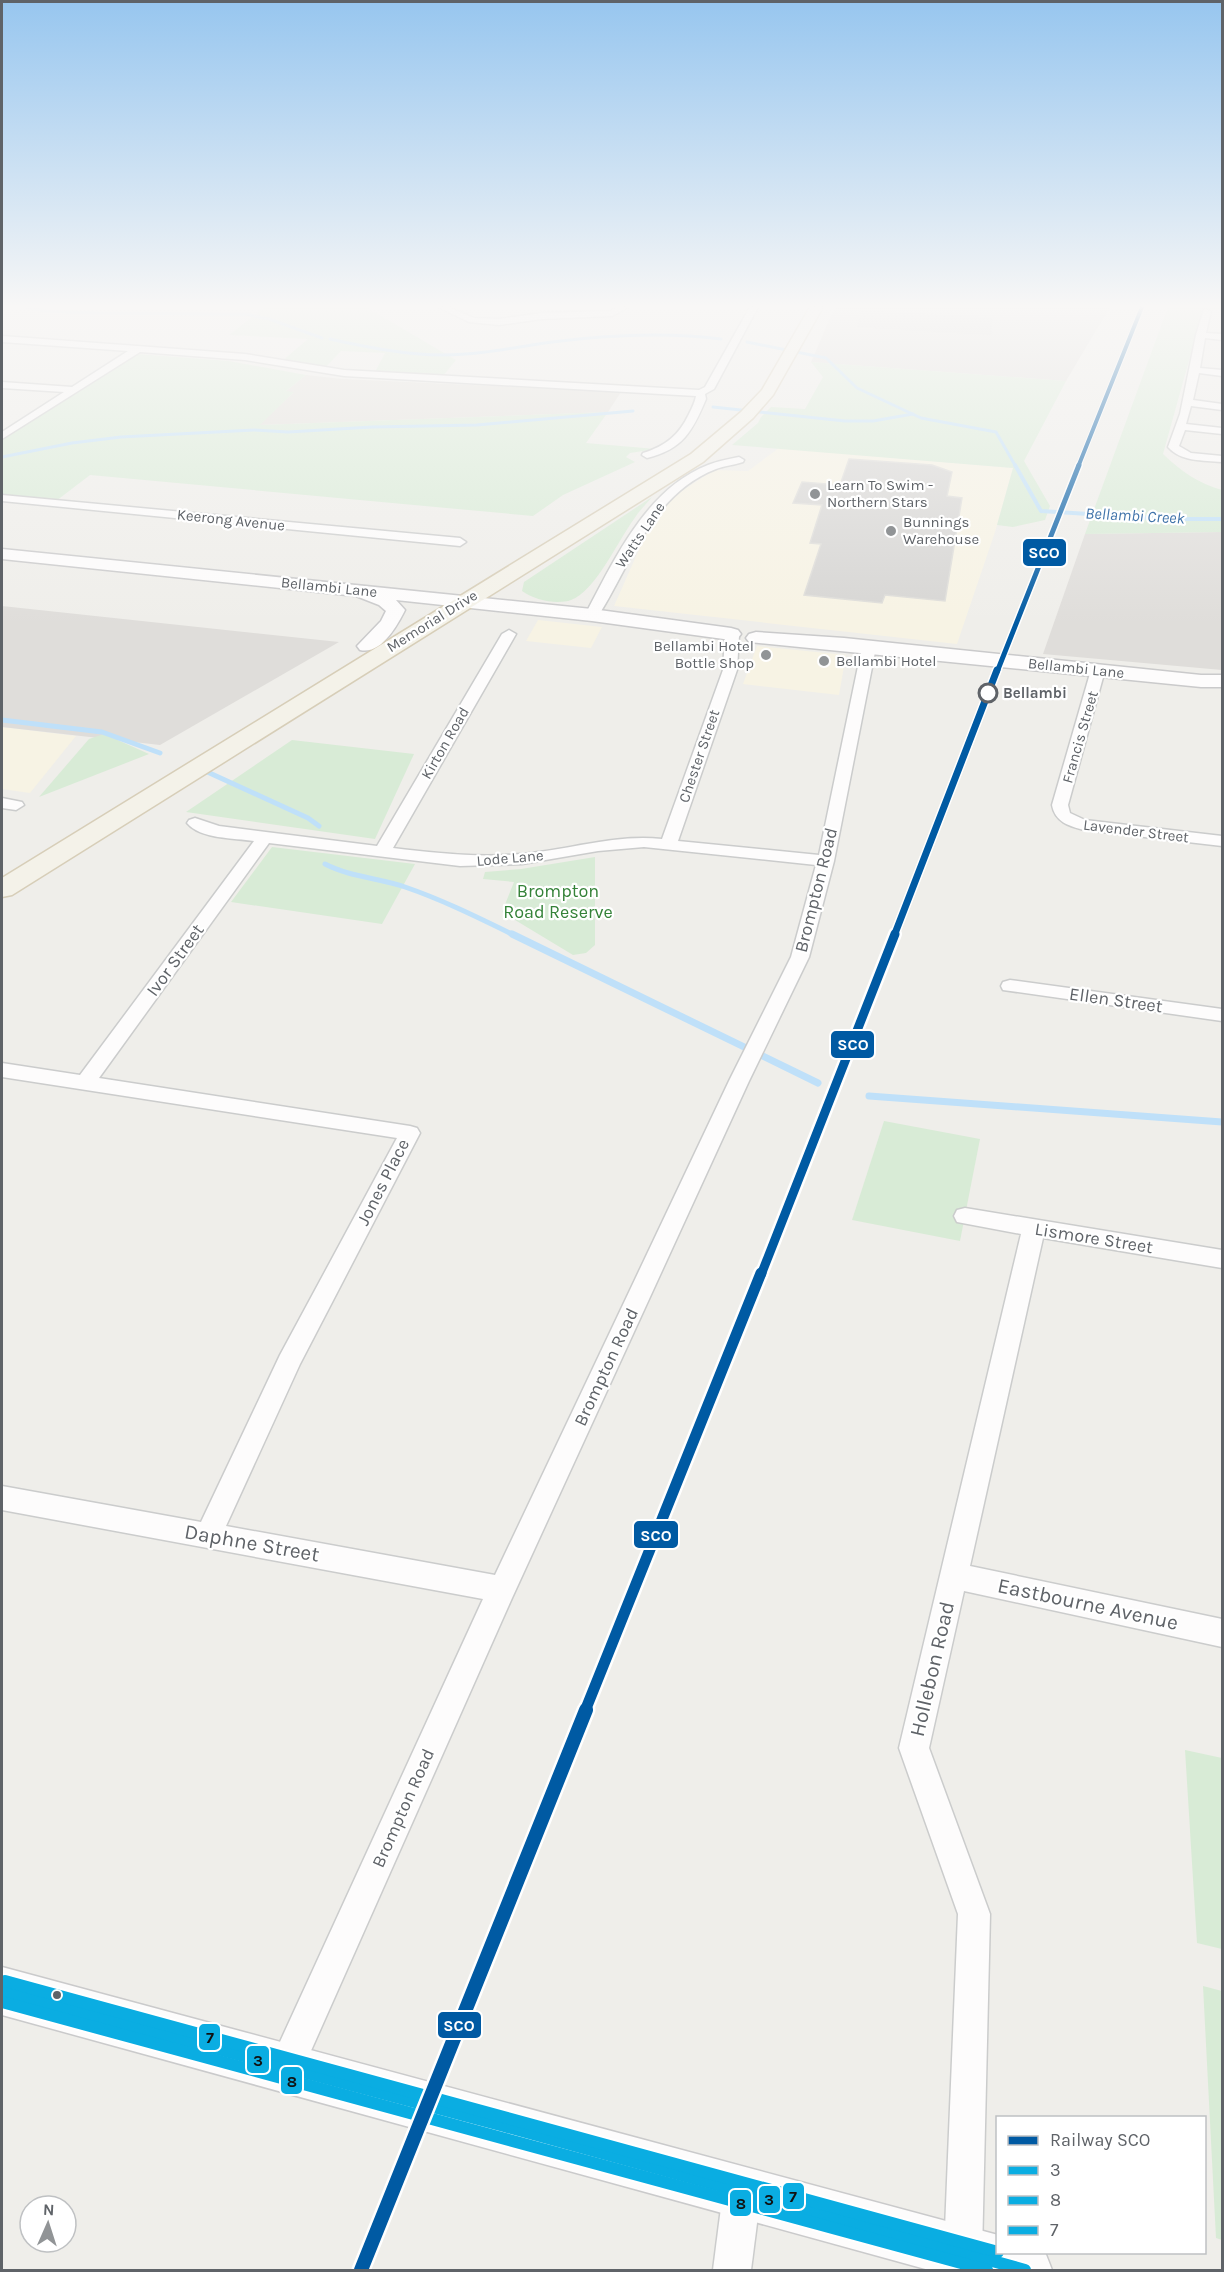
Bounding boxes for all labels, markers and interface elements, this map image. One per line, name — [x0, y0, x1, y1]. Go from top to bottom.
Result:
place label: Learn To Swim - Northern Stars — [827, 476, 933, 511]
marker: Learn To Swim - Northern Stars — [808, 487, 822, 501]
street label: Watts Lane — [611, 498, 669, 572]
water label: Bellambi Creek — [1085, 503, 1186, 528]
street label: Keerong Avenue — [176, 505, 286, 535]
place label: Bunnings Warehouse — [903, 513, 979, 548]
marker: Bunnings Warehouse — [884, 524, 898, 538]
line badge: SCO — [1022, 538, 1067, 567]
text: SCO — [1028, 543, 1060, 562]
street label: Bellambi Lane — [280, 573, 378, 601]
street label: Memorial Drive — [383, 586, 481, 656]
place label: Bellambi Hotel Bottle Shop — [654, 637, 754, 672]
marker: Bellambi Hotel Bottle Shop — [759, 648, 773, 662]
place label: Bellambi Hotel — [836, 652, 936, 670]
marker: Bellambi Hotel — [817, 654, 831, 668]
street label: Bellambi Lane — [1027, 654, 1125, 682]
marker: Bellambi — [978, 683, 998, 703]
place label: Bellambi — [1003, 684, 1067, 702]
street label: Francis Street — [1058, 688, 1102, 785]
street label: Kirton Road — [417, 704, 473, 782]
street label: Chester Street — [675, 707, 723, 805]
street label: Lavender Street — [1082, 816, 1190, 846]
street label: Brompton Road — [790, 825, 842, 955]
street label: Lode Lane — [476, 846, 544, 870]
park label: Brompton Road Reserve — [503, 880, 613, 923]
street label: Ivor Street — [141, 919, 209, 1000]
street label: Ellen Street — [1068, 983, 1164, 1017]
line badge: SCO — [830, 1030, 875, 1059]
text: SCO — [837, 1035, 869, 1054]
street label: Jones Place — [352, 1135, 414, 1229]
street label: Lismore Street — [1033, 1218, 1155, 1258]
street label: Brompton Road — [569, 1304, 643, 1430]
street label: Daphne Street — [183, 1519, 321, 1567]
line badge: SCO — [633, 1520, 679, 1549]
text: SCO — [640, 1526, 672, 1545]
street label: Eastbourne Avenue — [995, 1573, 1181, 1635]
street label: Hollebon Road — [905, 1599, 959, 1739]
street label: Brompton Road — [367, 1745, 439, 1871]
unlabelled marker — [51, 1989, 63, 2001]
line badge: SCO — [437, 2011, 482, 2039]
text: SCO — [443, 2016, 475, 2035]
line badge: 7 — [198, 2023, 221, 2051]
text: 7 — [206, 2028, 214, 2047]
line badge: 3 — [246, 2045, 270, 2074]
text: 3 — [253, 2051, 263, 2070]
line badge: 8 — [280, 2066, 303, 2095]
text: 8 — [287, 2072, 297, 2091]
legend — [996, 2116, 1206, 2254]
text: Railway SCO — [1050, 2129, 1150, 2151]
text: 3 — [1050, 2159, 1061, 2181]
line badge: 7 — [782, 2182, 805, 2210]
line badge: 3 — [758, 2185, 781, 2214]
text: 7 — [789, 2187, 797, 2206]
line badge: 8 — [729, 2189, 752, 2217]
text: 8 — [1050, 2189, 1061, 2211]
text: 3 — [764, 2190, 774, 2209]
north arrow — [18, 2194, 78, 2254]
text: 8 — [736, 2194, 746, 2213]
text: N — [43, 2200, 55, 2219]
text: 7 — [1050, 2219, 1059, 2241]

